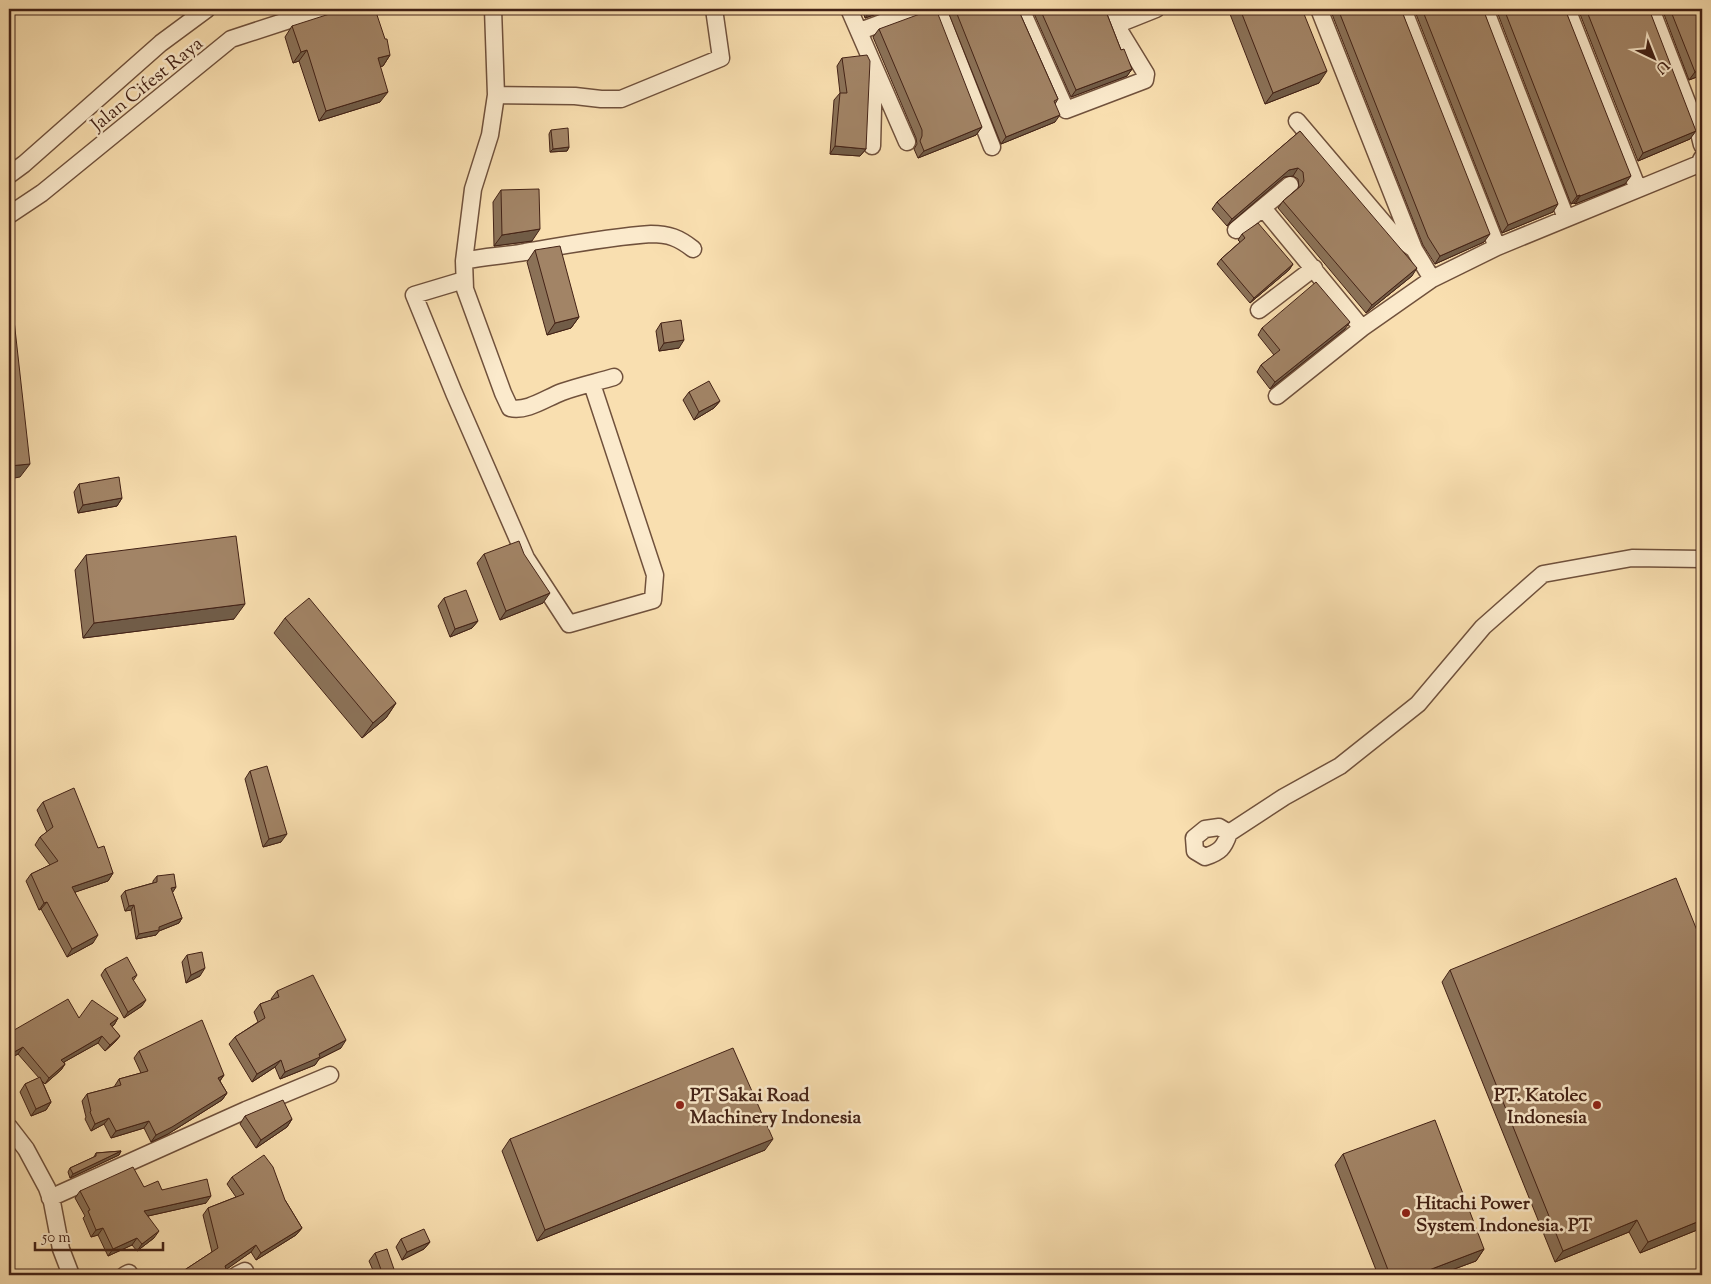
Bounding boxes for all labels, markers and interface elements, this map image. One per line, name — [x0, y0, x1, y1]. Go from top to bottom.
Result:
street label: Jalan Cifest Raya — [85, 31, 210, 139]
north arrow — [1628, 32, 1678, 82]
text: U — [1650, 55, 1672, 78]
place label: PT Sakai Road Machinery Indonesia — [690, 1083, 861, 1132]
place label: PT. Katolec Indonesia — [1494, 1083, 1587, 1132]
marker: PT Sakai Road Machinery Indonesia — [674, 1099, 686, 1111]
marker: PT. Katolec Indonesia — [1591, 1099, 1603, 1111]
place label: Hitachi Power System Indonesia. PT — [1416, 1191, 1593, 1240]
marker: Hitachi Power System Indonesia. PT — [1400, 1207, 1412, 1219]
scale bar — [35, 1219, 162, 1251]
text: 50 m — [41, 1228, 71, 1249]

